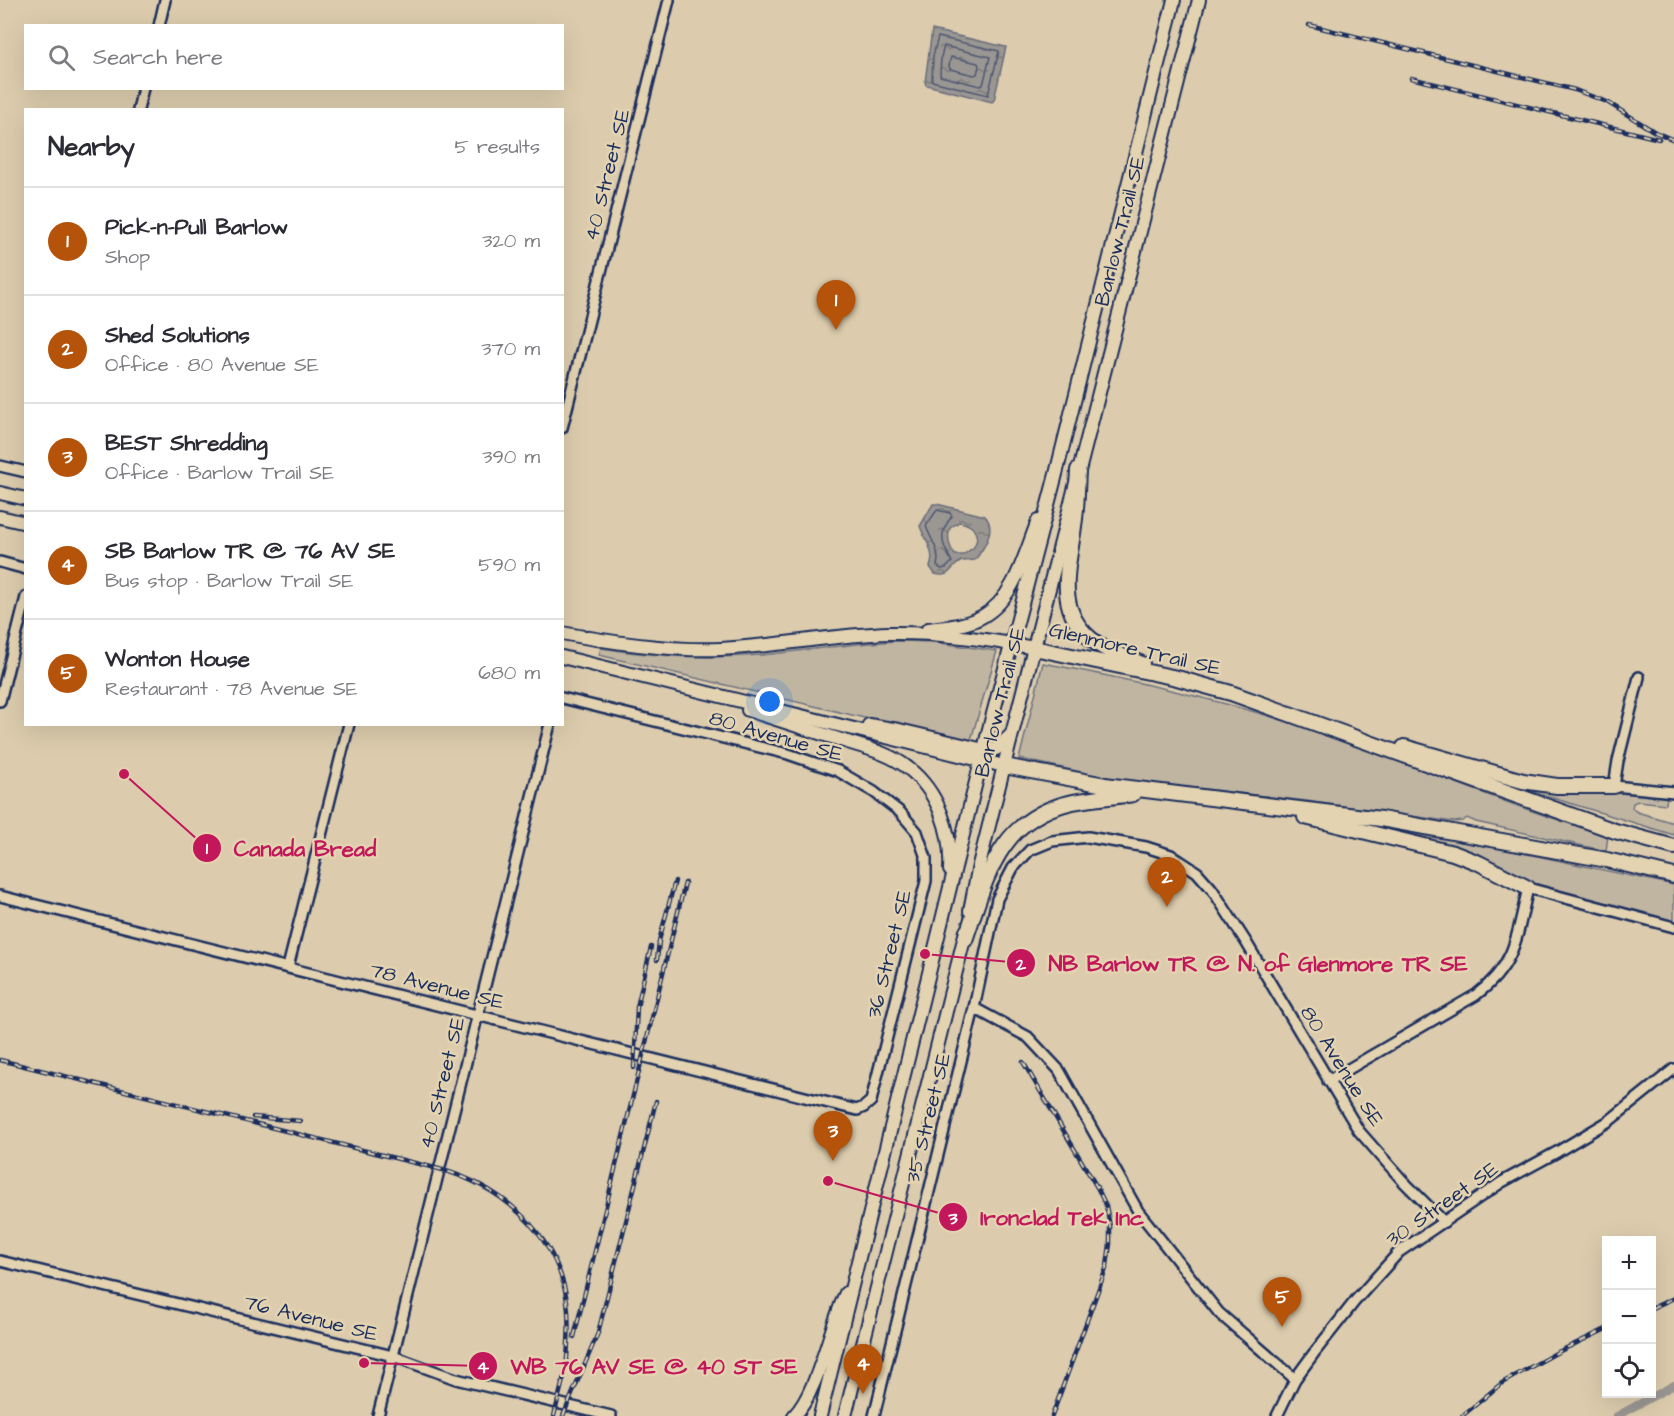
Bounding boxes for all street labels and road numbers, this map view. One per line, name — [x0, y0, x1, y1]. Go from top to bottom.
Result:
street label: 40 Street SE — [577, 105, 638, 244]
street label: Barlow Trail SE — [1087, 152, 1153, 309]
street label: Glenmore Trail SE — [1046, 615, 1224, 683]
street label: Barlow Trail SE — [967, 623, 1033, 780]
street label: 80 Avenue SE — [706, 703, 847, 769]
street label: 36 Street SE — [859, 886, 919, 1021]
street label: 78 Avenue SE — [367, 955, 508, 1017]
street label: 80 Avenue SE — [1293, 1000, 1391, 1133]
street label: 40 Street SE — [412, 1013, 473, 1152]
street label: 35 Street SE — [898, 1049, 958, 1186]
street label: 30 Street SE — [1380, 1154, 1505, 1254]
street label: 76 Avenue SE — [241, 1287, 382, 1349]

